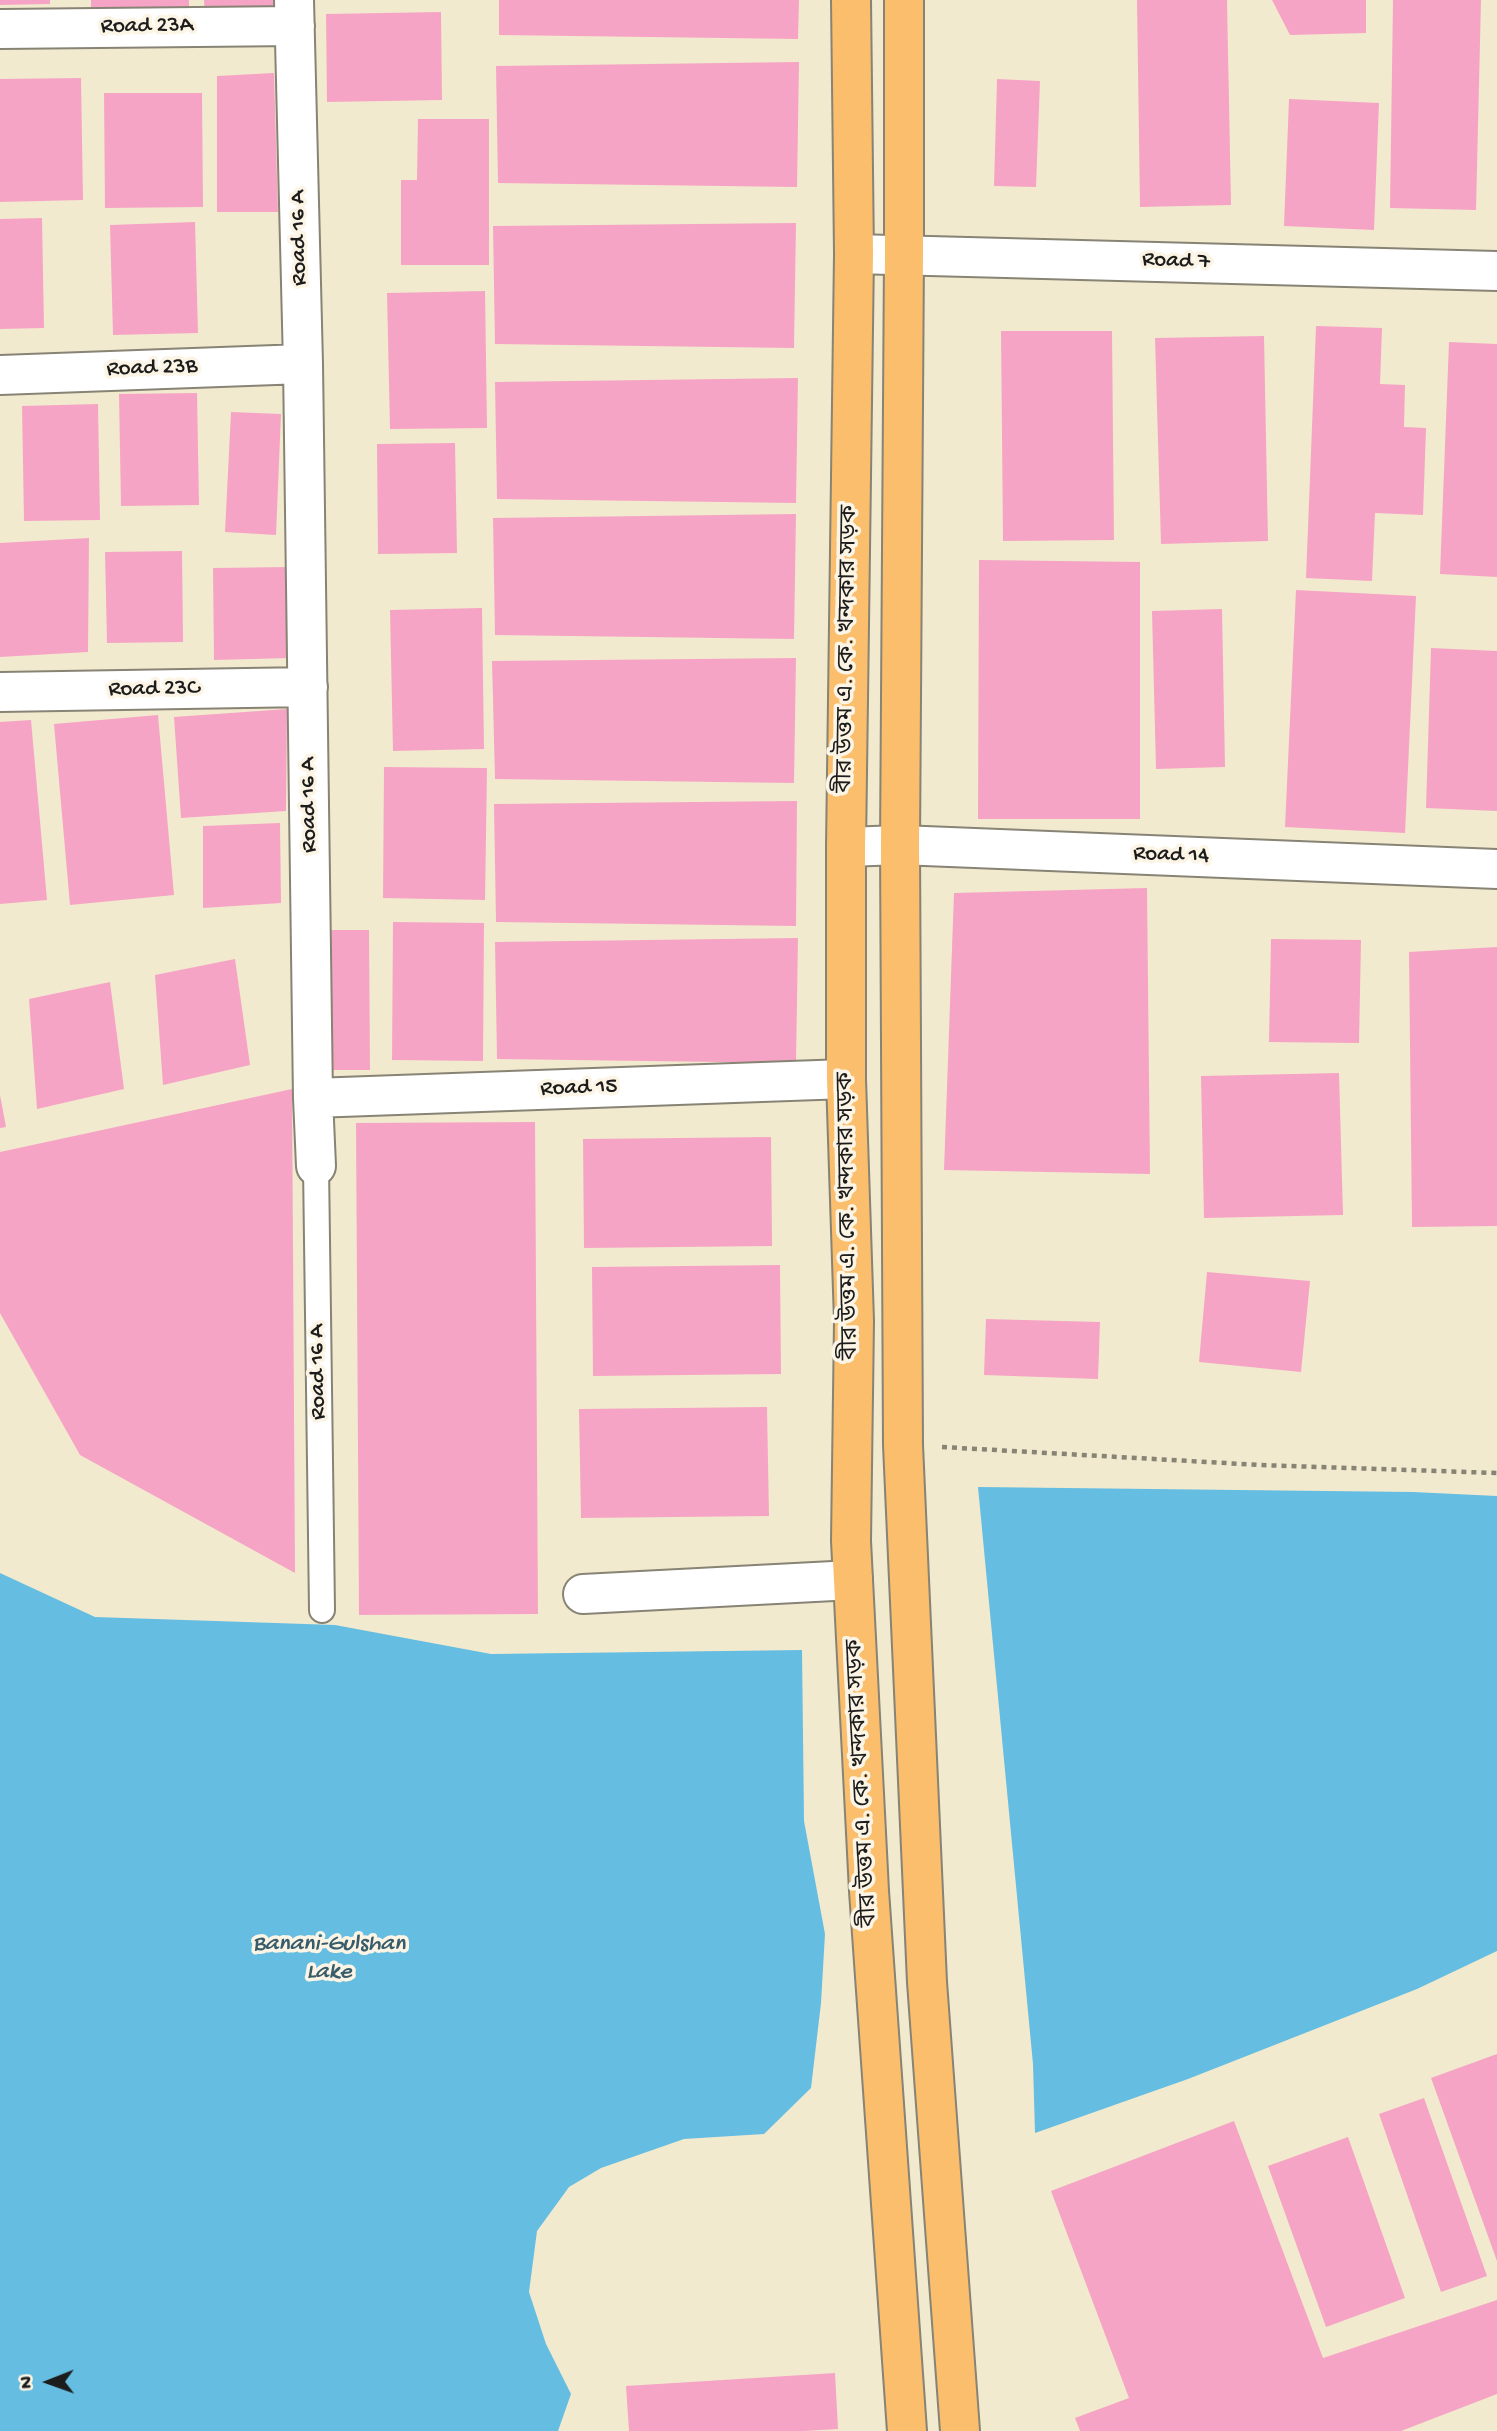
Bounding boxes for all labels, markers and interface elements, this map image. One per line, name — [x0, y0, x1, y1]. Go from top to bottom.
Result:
street label: Road 23A — [101, 12, 193, 42]
street label: Road 16 A — [285, 190, 315, 286]
street label: Road 7 — [1142, 247, 1210, 277]
street label: Road 23B — [106, 354, 198, 384]
street label: বীর উত্তম এ. কে. খন্দকার সড়ক — [833, 505, 865, 793]
street label: Road 23C — [108, 675, 200, 705]
street label: Road 16 A — [295, 757, 325, 853]
street label: Road 14 — [1133, 841, 1209, 871]
street label: বীর উত্তম এ. কে. খন্দকার সড়ক — [834, 1072, 866, 1360]
street label: Road 15 — [540, 1074, 618, 1104]
street label: Road 16 A — [304, 1324, 334, 1420]
street label: বীর উত্তম এ. কে. খন্দকার সড়ক — [843, 1638, 885, 1928]
water label: Banani-Gulshan Lake — [253, 1931, 405, 1987]
north arrow — [14, 2347, 84, 2417]
text: N — [16, 2376, 39, 2389]

